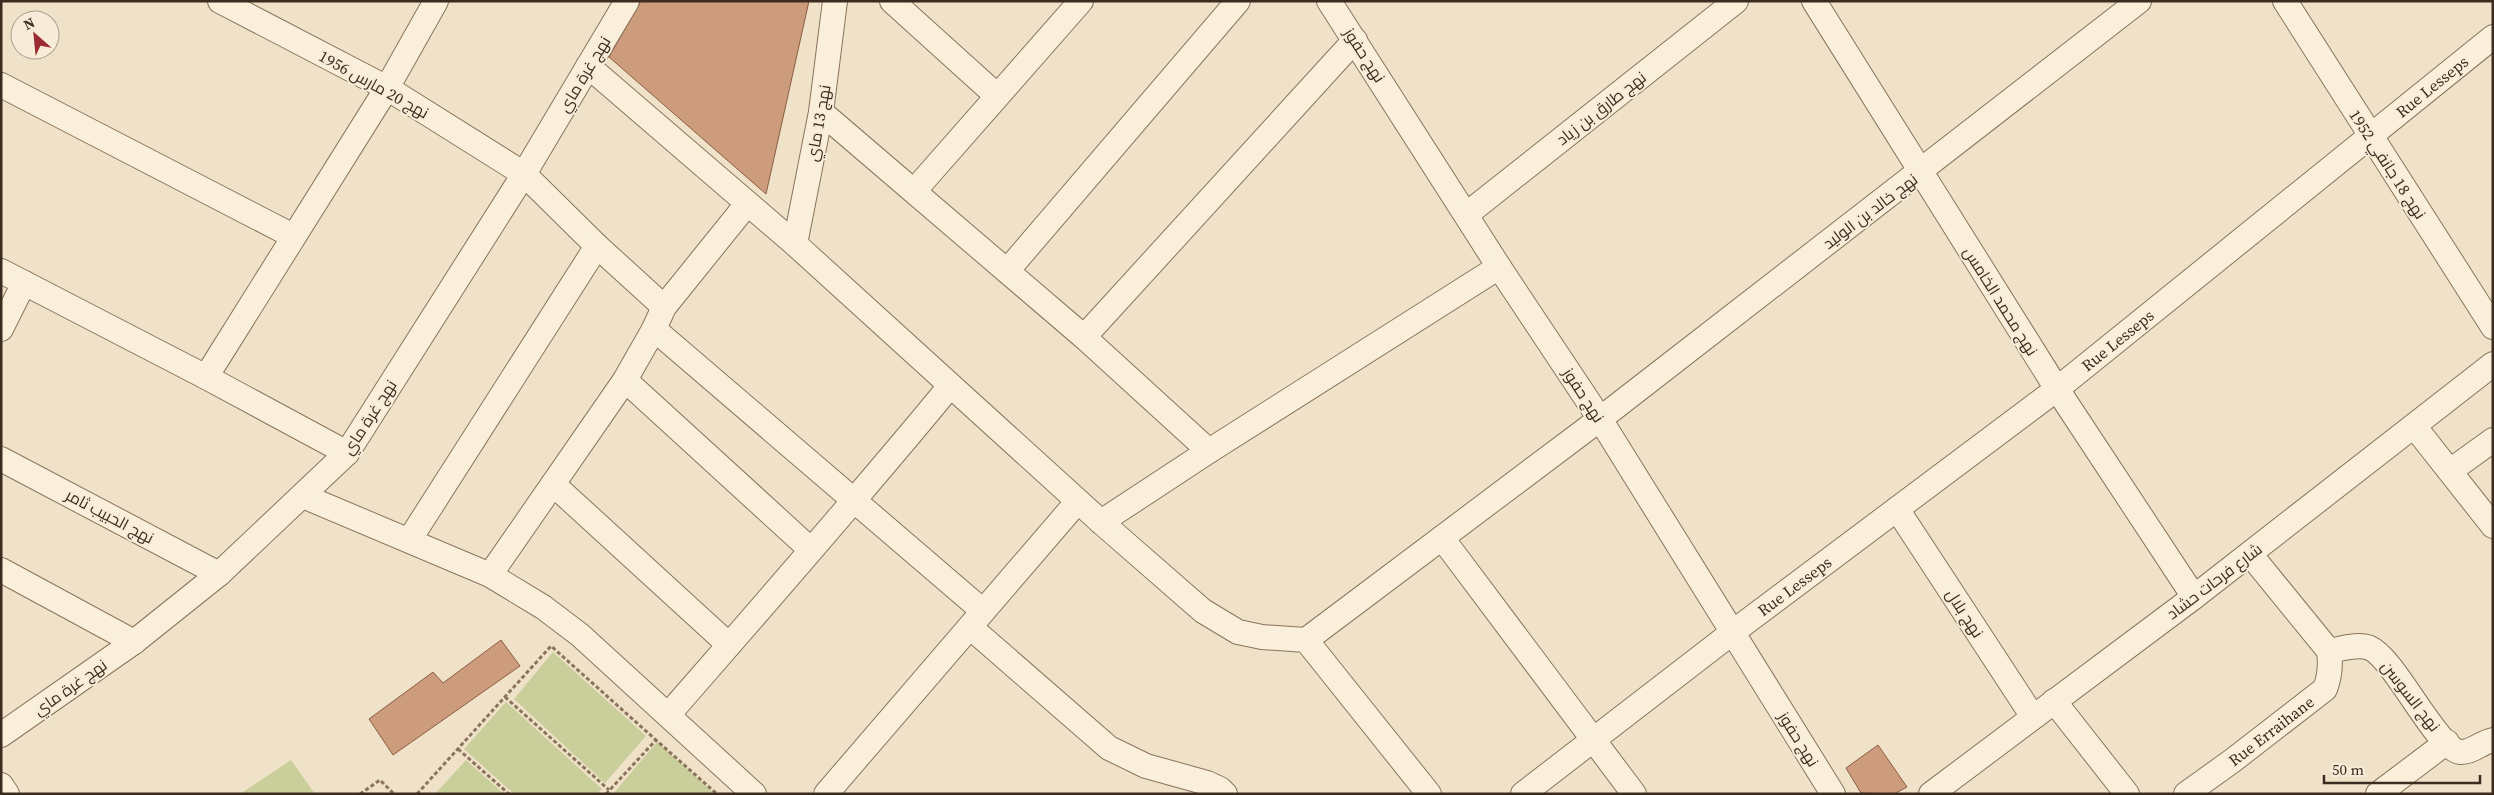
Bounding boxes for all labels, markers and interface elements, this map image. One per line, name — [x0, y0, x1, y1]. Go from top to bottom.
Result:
north arrow — [10, 10, 60, 60]
text: N — [20, 12, 38, 35]
street label: نهج حفوز — [1338, 23, 1391, 87]
street label: نهج غرة ماي — [553, 32, 618, 118]
street label: نهج 20 مارس 1956 — [315, 45, 433, 124]
street label: Rue Lesseps — [2391, 50, 2473, 122]
street label: نهج طارق بن زياد — [1552, 66, 1651, 151]
street label: نهج 13 ماي — [800, 83, 839, 164]
street label: نهج 18 جانفي 1952 — [2342, 105, 2432, 225]
street label: نهج خالد بن الوليد — [1818, 168, 1923, 255]
street label: نهج محمد الخامس — [1958, 242, 2043, 360]
street label: Rue Lesseps — [2077, 304, 2158, 376]
street label: نهج حفوز — [1557, 363, 1610, 427]
street label: نهج غرة ماي — [337, 375, 404, 460]
street label: نهج الحبيب ثامر — [61, 483, 158, 549]
street label: شارع فرحات حشاد — [2162, 538, 2267, 625]
street label: Rue Lesseps — [1753, 551, 1836, 621]
street label: نهج بلال — [1940, 584, 1989, 642]
street label: نهج غرة ماي — [29, 654, 113, 723]
street label: نهج السوسن — [2376, 656, 2446, 737]
street label: Rue Erraihane — [2224, 691, 2318, 771]
street label: نهج حفوز — [1772, 706, 1825, 771]
scale bar — [2324, 752, 2480, 784]
text: 50 m — [2332, 759, 2364, 780]

